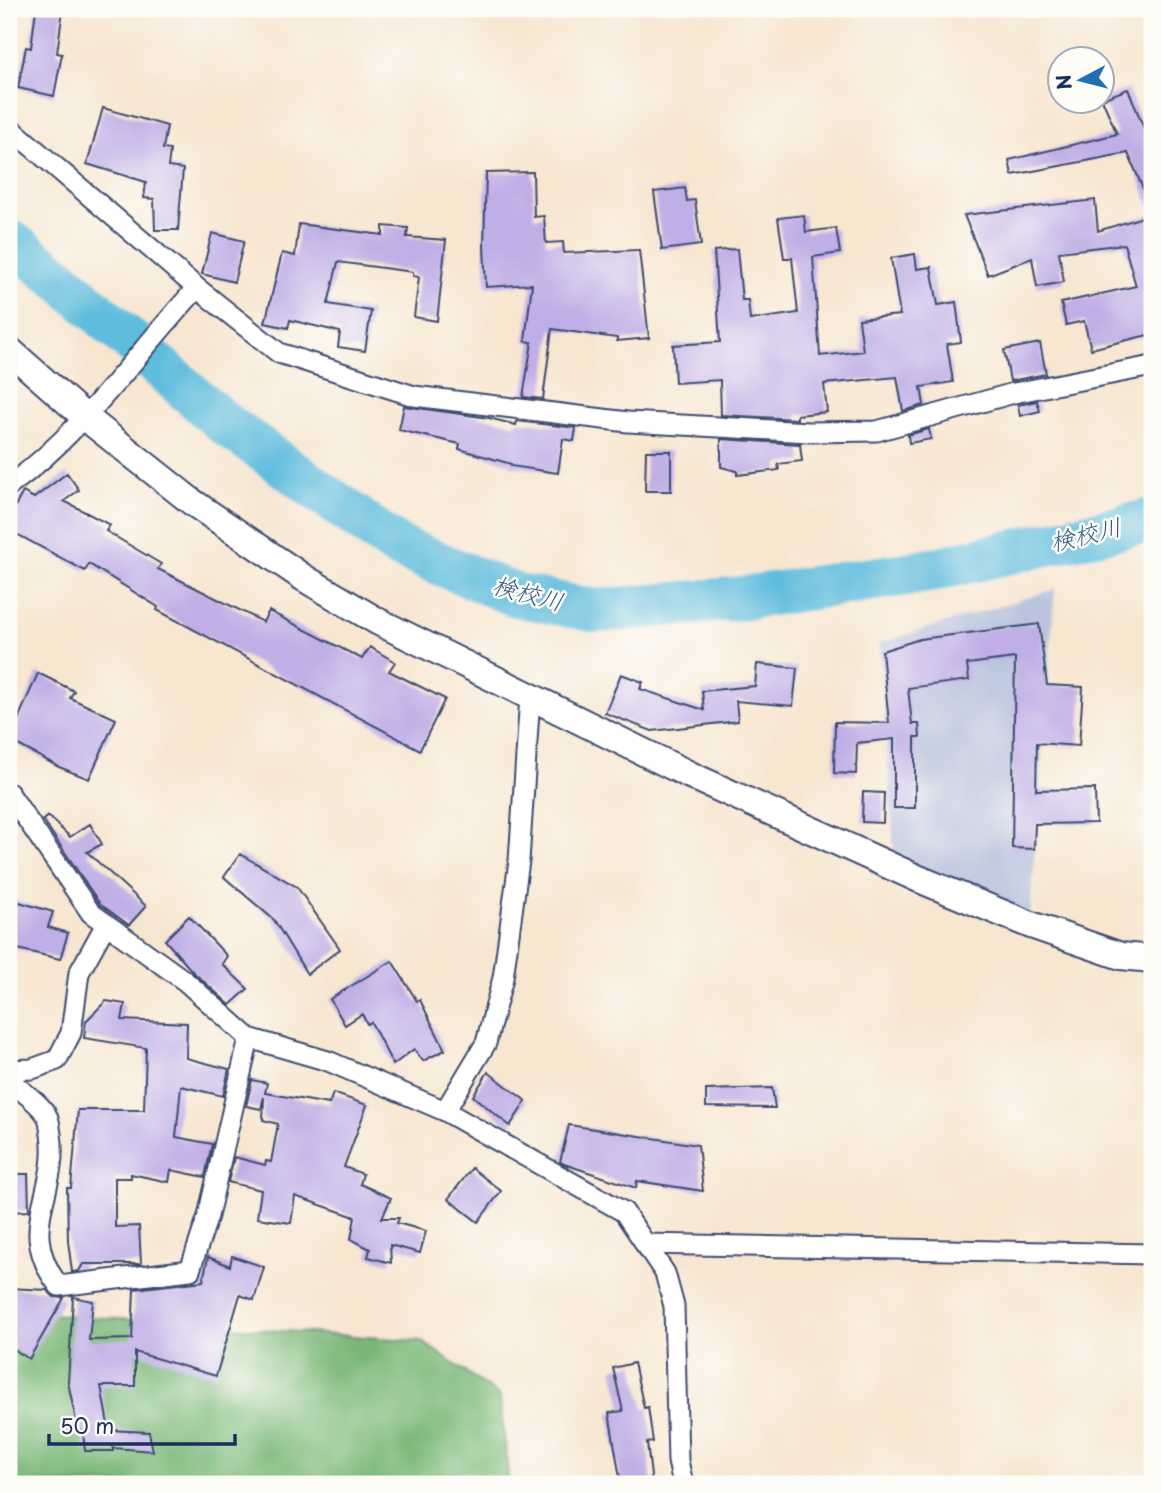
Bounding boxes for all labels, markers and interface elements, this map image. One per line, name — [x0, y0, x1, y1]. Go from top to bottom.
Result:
north arrow — [1046, 46, 1116, 116]
text: N — [1048, 73, 1078, 91]
water label: 検校川 — [1046, 507, 1125, 559]
water label: 検校川 — [489, 565, 568, 619]
scale bar — [49, 1402, 234, 1446]
text: 50 m — [60, 1409, 114, 1441]

